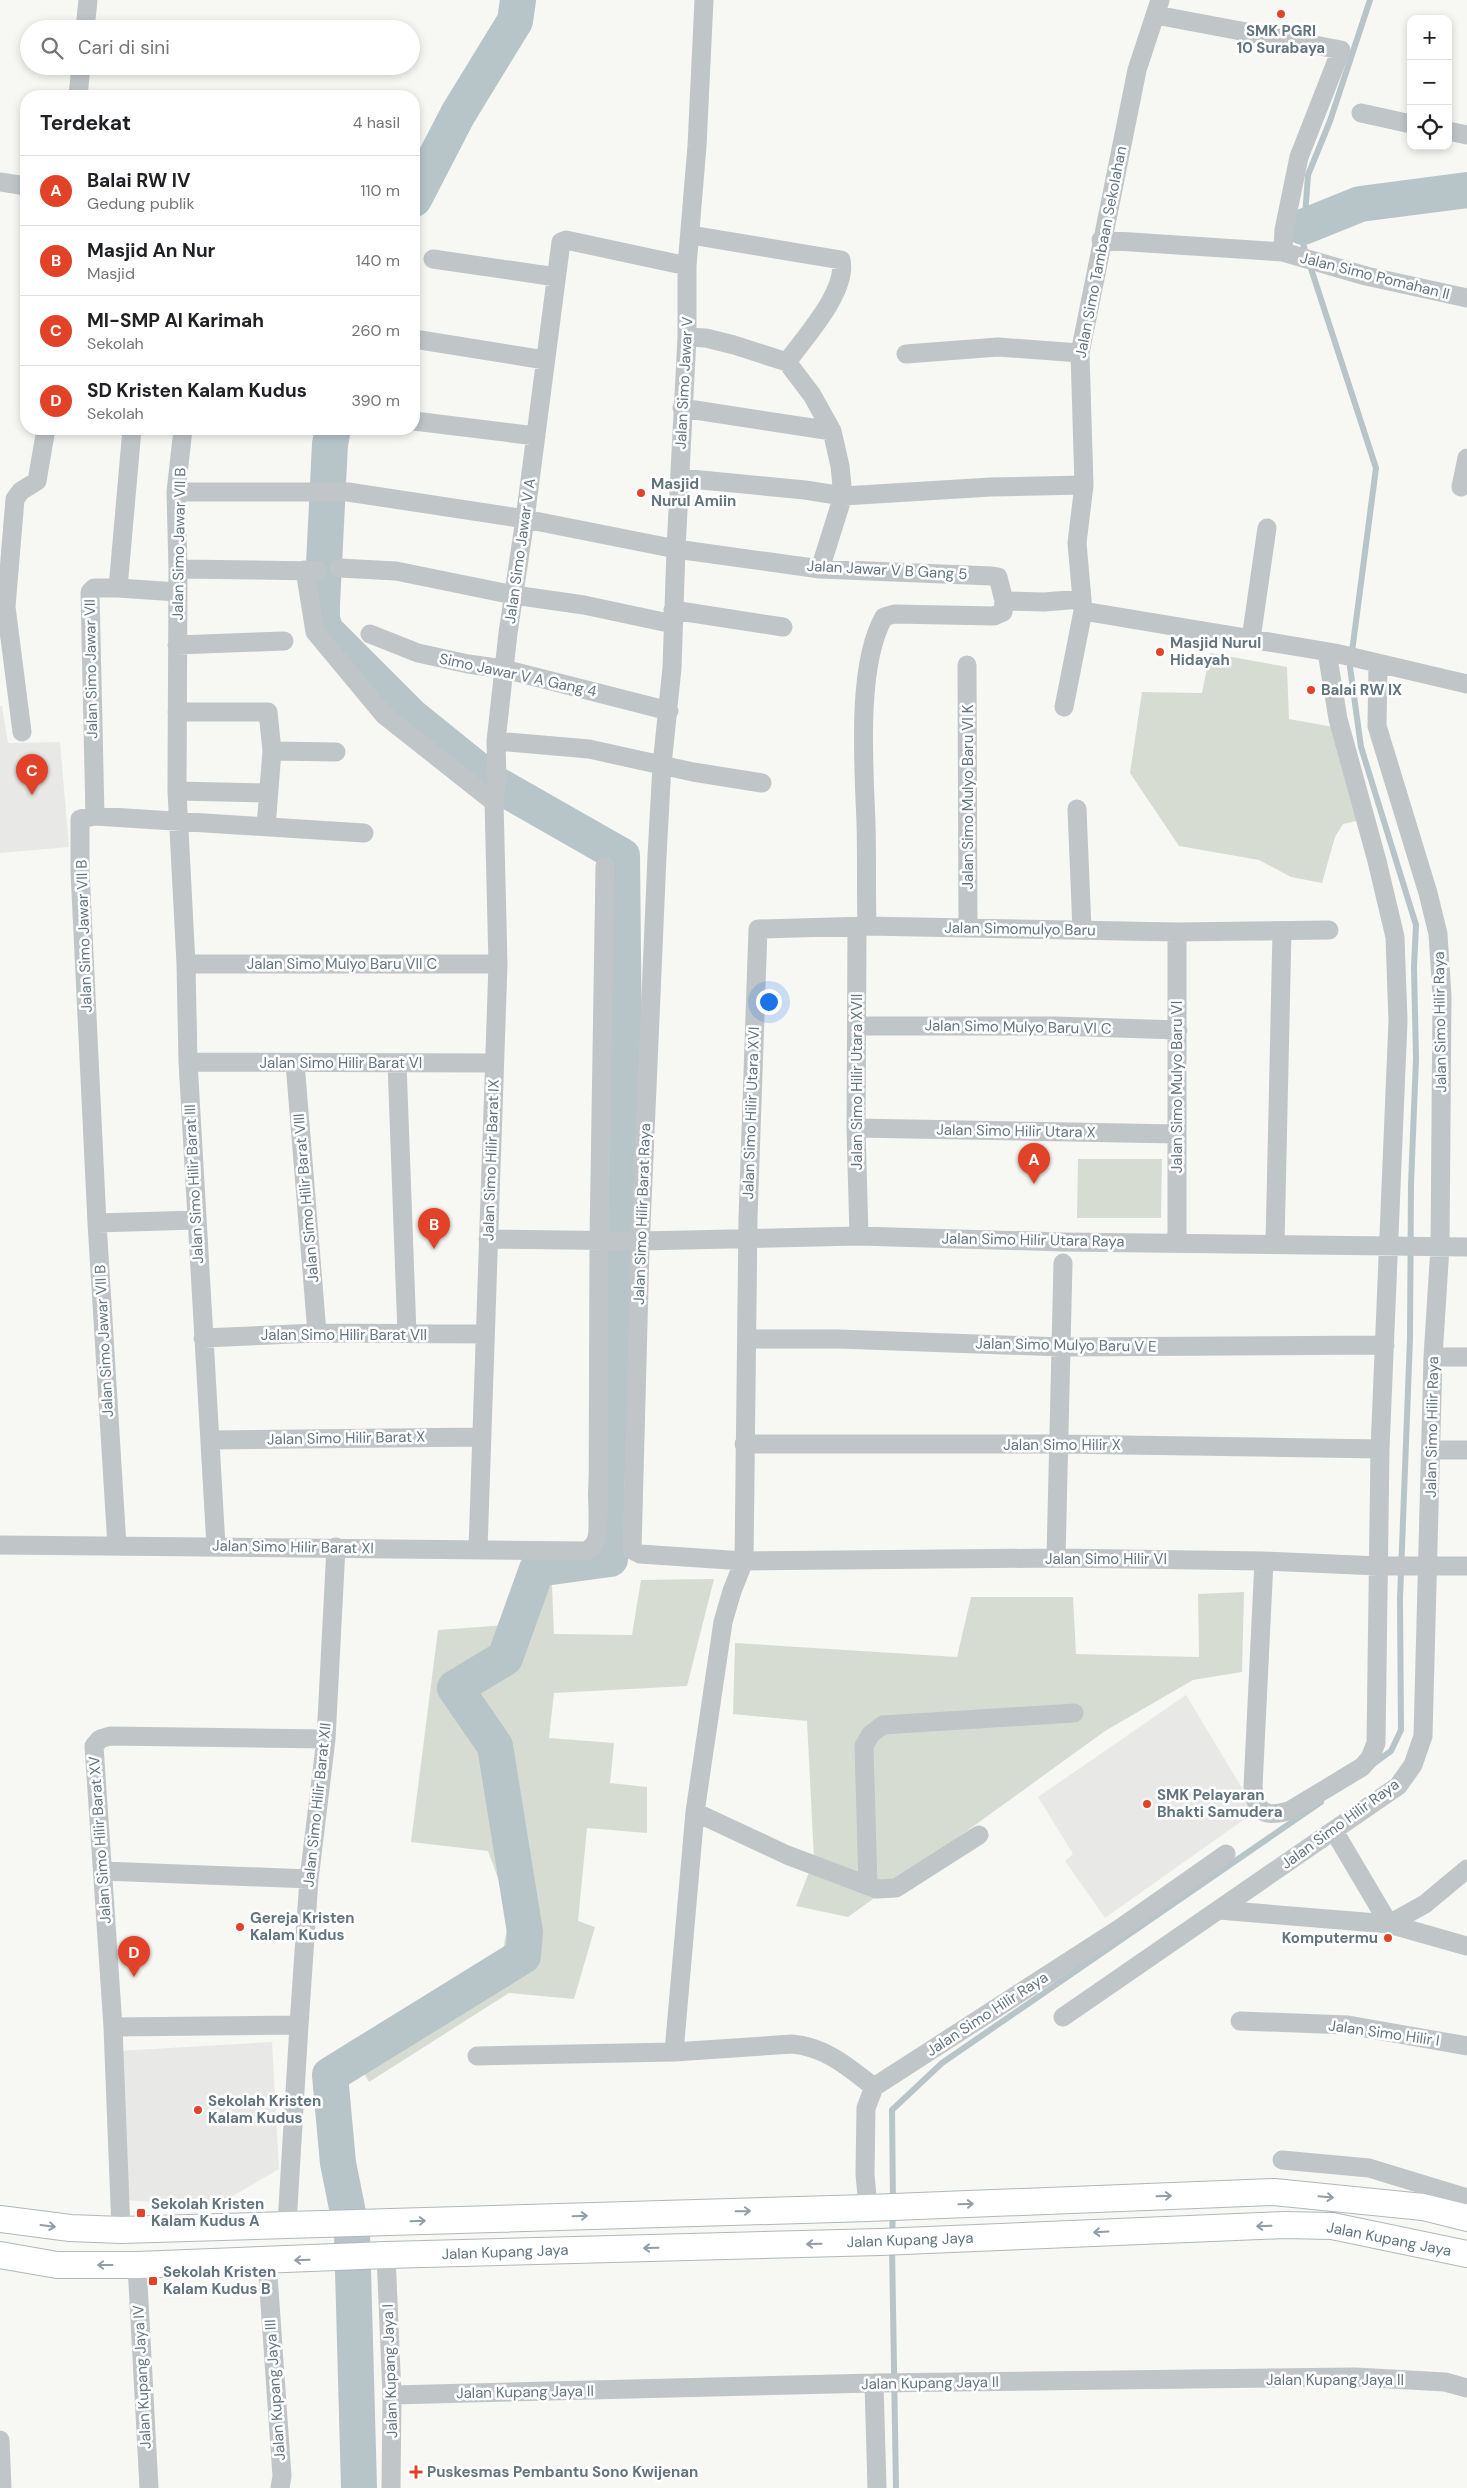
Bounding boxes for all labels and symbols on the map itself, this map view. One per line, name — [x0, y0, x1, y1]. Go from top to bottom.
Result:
marker: SMK PGRI 10 Surabaya — [1275, 8, 1287, 20]
place label: SMK PGRI 10 Surabaya — [1237, 21, 1325, 58]
street label: Jalan Simo Tambaan Sekolahan — [1071, 144, 1131, 360]
street label: Jalan Simo Pomahan II — [1298, 248, 1452, 304]
street label: Jalan Simo Jawar V — [671, 316, 697, 450]
street label: Jalan Simo Jawar VII B — [168, 467, 190, 621]
place label: Masjid Nurul Amiin — [651, 474, 736, 511]
street label: Jalan Simo Jawar V A — [500, 477, 540, 625]
marker: Masjid Nurul Amiin — [635, 487, 647, 499]
street label: Jalan Jawar V B Gang 5 — [806, 556, 968, 584]
street label: Jalan Simo Jawar VII — [80, 599, 102, 739]
place label: Masjid Nurul Hidayah — [1170, 633, 1261, 670]
marker: Masjid Nurul Hidayah — [1154, 646, 1166, 658]
street label: Simo Jawar V A Gang 4 — [437, 649, 599, 701]
place label: Balai RW IX — [1321, 680, 1402, 700]
marker: Balai RW IX — [1305, 684, 1317, 696]
street label: Jalan Simo Mulyo Baru VI K — [958, 704, 978, 890]
pin: C — [16, 754, 48, 795]
street label: Jalan Simo Jawar VII B — [71, 859, 97, 1013]
street label: Jalan Simomulyo Baru — [944, 918, 1096, 940]
street label: Jalan Simo Hilir Raya — [1429, 951, 1451, 1093]
street label: Jalan Simo Mulyo Baru VII C — [247, 954, 438, 974]
your location — [756, 989, 782, 1015]
street label: Jalan Simo Hilir Utara XVII — [847, 994, 867, 1170]
street label: Jalan Simo Mulyo Baru VI — [1167, 1001, 1187, 1173]
street label: Jalan Simo Mulyo Baru VI C — [924, 1015, 1112, 1039]
street label: Jalan Simo Hilir Utara XVI — [738, 1026, 764, 1200]
street label: Jalan Simo Hilir Barat VI — [260, 1053, 422, 1073]
street label: Jalan Simo Hilir Barat IX — [478, 1079, 504, 1241]
street label: Jalan Simo Hilir Barat III — [180, 1104, 208, 1264]
street label: Jalan Simo Hilir Barat VIII — [289, 1113, 323, 1283]
street label: Jalan Simo Hilir Utara X — [936, 1120, 1096, 1142]
street label: Jalan Simo Hilir Barat Raya — [629, 1123, 655, 1305]
pin: A — [1018, 1143, 1050, 1184]
pin: B — [418, 1208, 450, 1249]
street label: Jalan Simo Hilir Utara Raya — [941, 1228, 1125, 1252]
street label: Jalan Simo Jawar VII B — [90, 1264, 118, 1418]
street label: Jalan Simo Hilir Barat VII — [261, 1325, 427, 1345]
street label: Jalan Simo Mulyo Baru V E — [975, 1333, 1157, 1357]
street label: Jalan Simo Hilir Raya — [1421, 1356, 1443, 1498]
street label: Jalan Simo Hilir Barat X — [267, 1427, 425, 1449]
street label: Jalan Simo Hilir X — [1003, 1435, 1121, 1455]
street label: Jalan Simo Hilir Barat XI — [212, 1536, 374, 1558]
street label: Jalan Simo Hilir VI — [1045, 1549, 1167, 1569]
street label: Jalan Simo Hilir Barat XII — [298, 1722, 336, 1888]
street label: Jalan Simo Hilir Barat XV — [84, 1755, 116, 1925]
street label: Jalan Simo Hilir Raya — [1277, 1774, 1403, 1874]
place label: SMK Pelayaran Bhakti Samudera — [1157, 1785, 1282, 1822]
marker: SMK Pelayaran Bhakti Samudera — [1141, 1798, 1153, 1810]
place label: Gereja Kristen Kalam Kudus — [250, 1908, 355, 1945]
marker: Gereja Kristen Kalam Kudus — [234, 1921, 246, 1933]
place label: Komputermu — [1282, 1928, 1378, 1948]
marker: Komputermu — [1382, 1932, 1394, 1944]
pin: D — [118, 1936, 150, 1977]
street label: Jalan Simo Hilir Raya — [922, 1967, 1052, 2061]
street label: Jalan Simo Hilir I — [1327, 2015, 1441, 2051]
place label: Sekolah Kristen Kalam Kudus — [208, 2091, 321, 2128]
marker: Sekolah Kristen Kalam Kudus — [192, 2104, 204, 2116]
one-way arrow — [1155, 2191, 1171, 2201]
one-way arrow — [1317, 2192, 1333, 2202]
place label: Sekolah Kristen Kalam Kudus A — [151, 2194, 264, 2231]
one-way arrow — [958, 2199, 974, 2209]
one-way arrow — [734, 2206, 751, 2216]
marker: Sekolah Kristen Kalam Kudus A — [135, 2207, 147, 2219]
one-way arrow — [572, 2211, 588, 2220]
one-way arrow — [410, 2217, 426, 2226]
street label: Jalan Kupang Jaya — [1325, 2217, 1453, 2261]
one-way arrow — [40, 2221, 56, 2231]
one-way arrow — [1256, 2221, 1272, 2230]
one-way arrow — [1093, 2227, 1109, 2236]
street label: Jalan Kupang Jaya — [846, 2228, 974, 2252]
one-way arrow — [806, 2239, 822, 2248]
street label: Jalan Kupang Jaya — [441, 2240, 569, 2264]
one-way arrow — [644, 2243, 660, 2253]
one-way arrow — [294, 2255, 310, 2264]
one-way arrow — [97, 2260, 113, 2270]
place label: Sekolah Kristen Kalam Kudus B — [163, 2262, 276, 2299]
marker: Sekolah Kristen Kalam Kudus B — [147, 2275, 159, 2287]
street label: Jalan Kupang Jaya I — [378, 2303, 402, 2439]
street label: Jalan Kupang Jaya IV — [128, 2304, 156, 2450]
street label: Jalan Kupang Jaya III — [260, 2319, 290, 2461]
street label: Jalan Kupang Jaya II — [1266, 2370, 1404, 2390]
street label: Jalan Kupang Jaya II — [861, 2372, 999, 2394]
street label: Jalan Kupang Jaya II — [456, 2381, 594, 2403]
place label: Puskesmas Pembantu Sono Kwijenan — [427, 2462, 698, 2482]
marker: Puskesmas Pembantu Sono Kwijenan — [409, 2465, 423, 2479]

